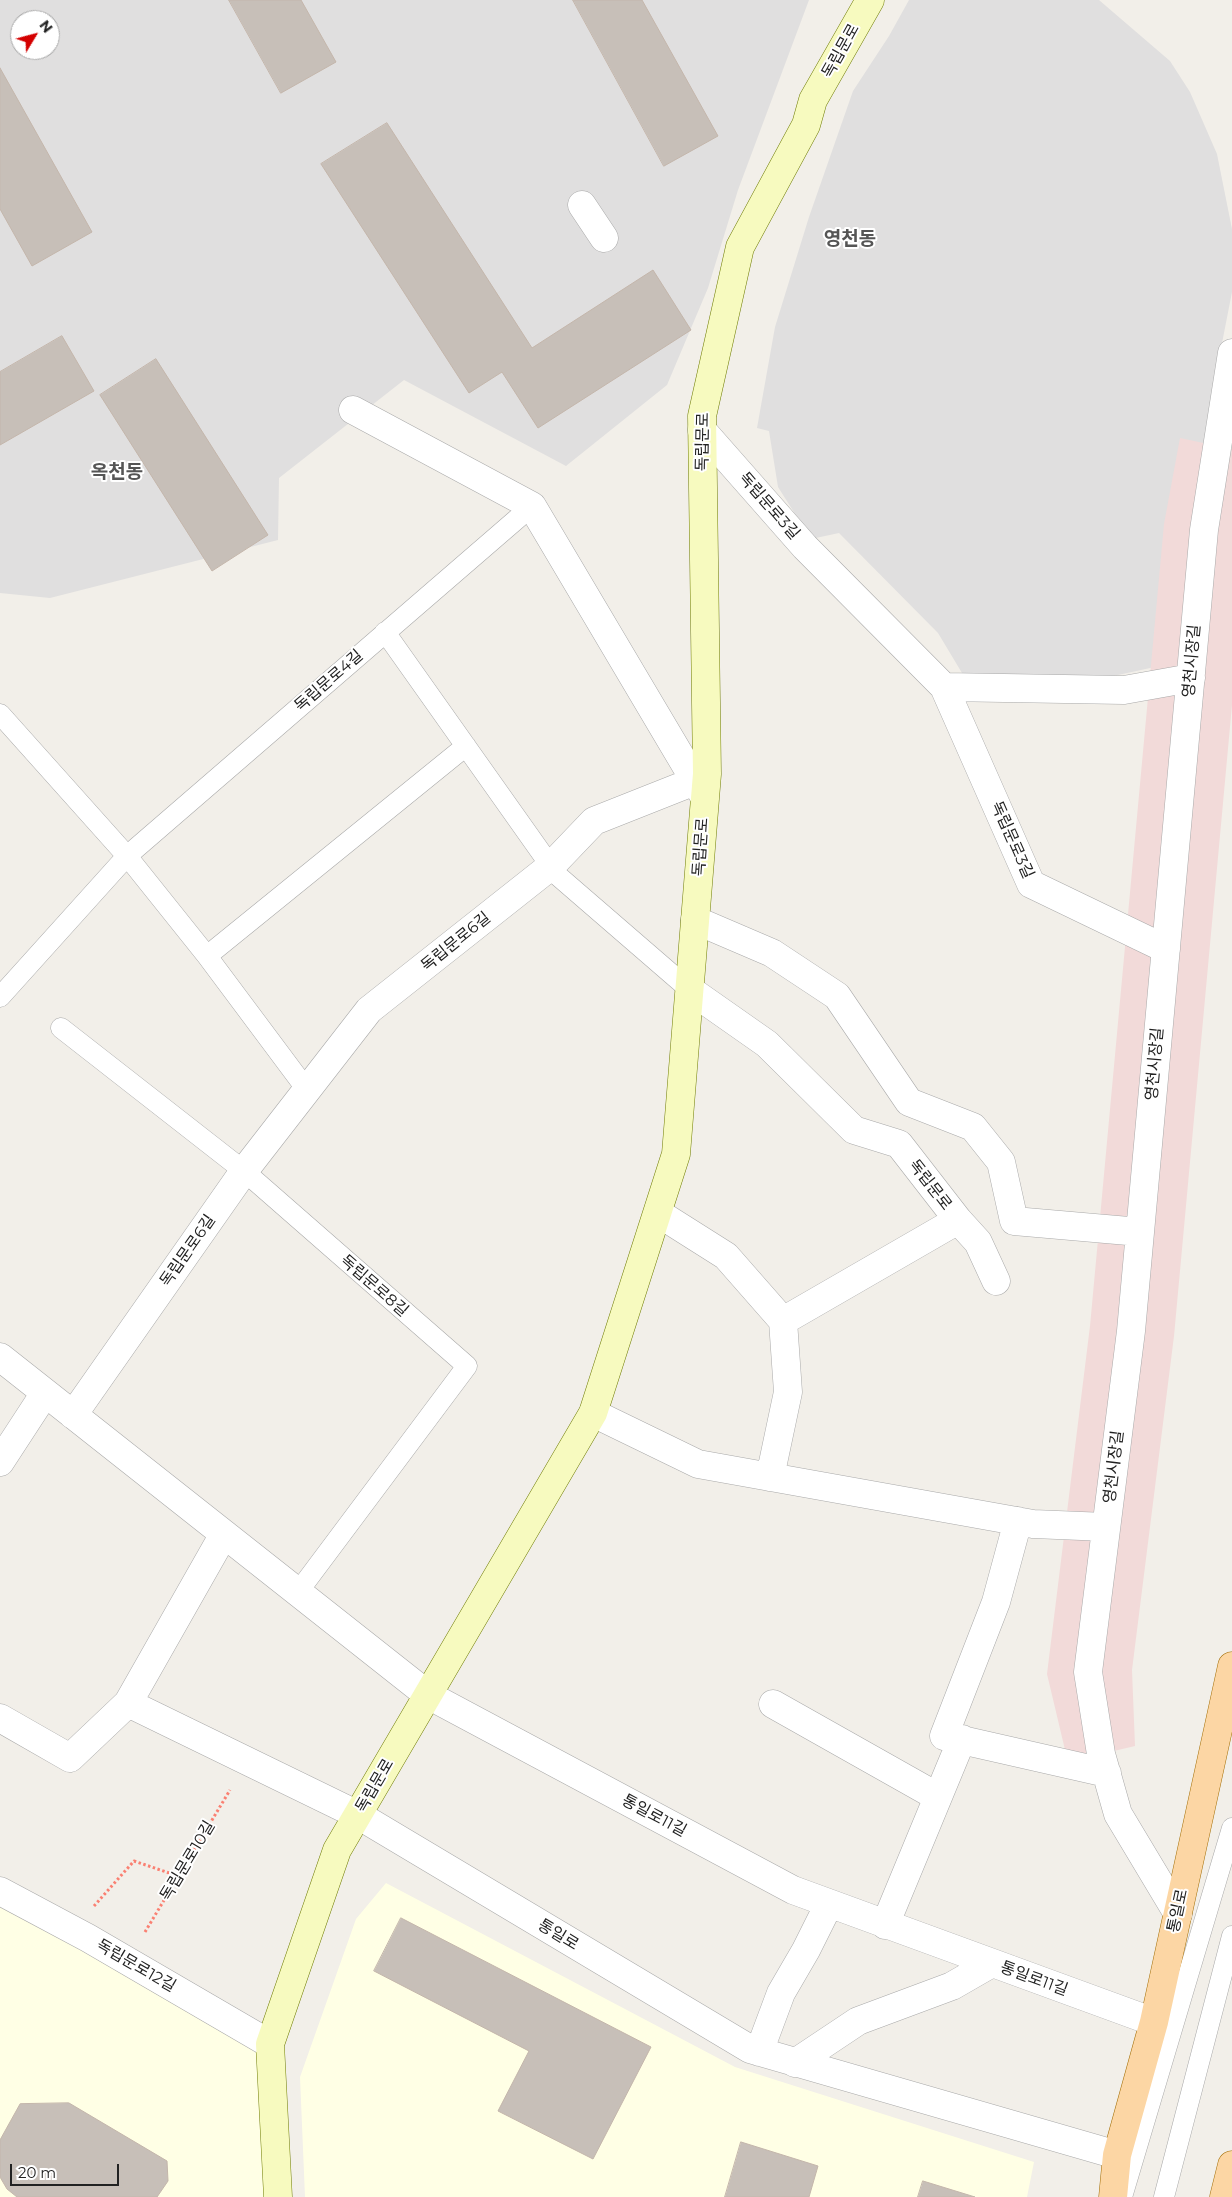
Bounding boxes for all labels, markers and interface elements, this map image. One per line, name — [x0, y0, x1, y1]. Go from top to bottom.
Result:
north arrow — [10, 10, 60, 60]
text: N — [36, 17, 57, 37]
street label: 독립문로 — [818, 21, 864, 81]
district label: 영천동 — [824, 228, 876, 250]
street label: 독립문로 — [693, 412, 713, 472]
district label: 옥천동 — [91, 461, 143, 483]
street label: 독립문로3길 — [735, 469, 803, 543]
street label: 영천시장길 — [1179, 624, 1205, 698]
street label: 독립문로4길 — [291, 646, 367, 716]
street label: 독립문로3길 — [986, 798, 1038, 882]
street label: 독립문로 — [689, 817, 713, 877]
street label: 독립문로6길 — [418, 908, 494, 976]
street label: 영천시장길 — [1142, 1027, 1168, 1101]
street label: 독립문로 — [904, 1156, 956, 1214]
street label: 독립문로6길 — [156, 1211, 220, 1291]
street label: 독립문로8길 — [336, 1251, 412, 1321]
street label: 영천시장길 — [1100, 1429, 1128, 1505]
street label: 독립문로 — [352, 1756, 398, 1816]
street label: 통일로11길 — [618, 1791, 690, 1841]
street label: 독립문로10길 — [157, 1817, 219, 1905]
street label: 통일로 — [1164, 1887, 1192, 1935]
street label: 통일로 — [534, 1915, 582, 1955]
street label: 독립문로12길 — [93, 1936, 179, 1996]
street label: 통일로11길 — [998, 1958, 1070, 2000]
scale bar — [12, 2154, 121, 2186]
text: 20 m — [18, 2163, 56, 2182]

